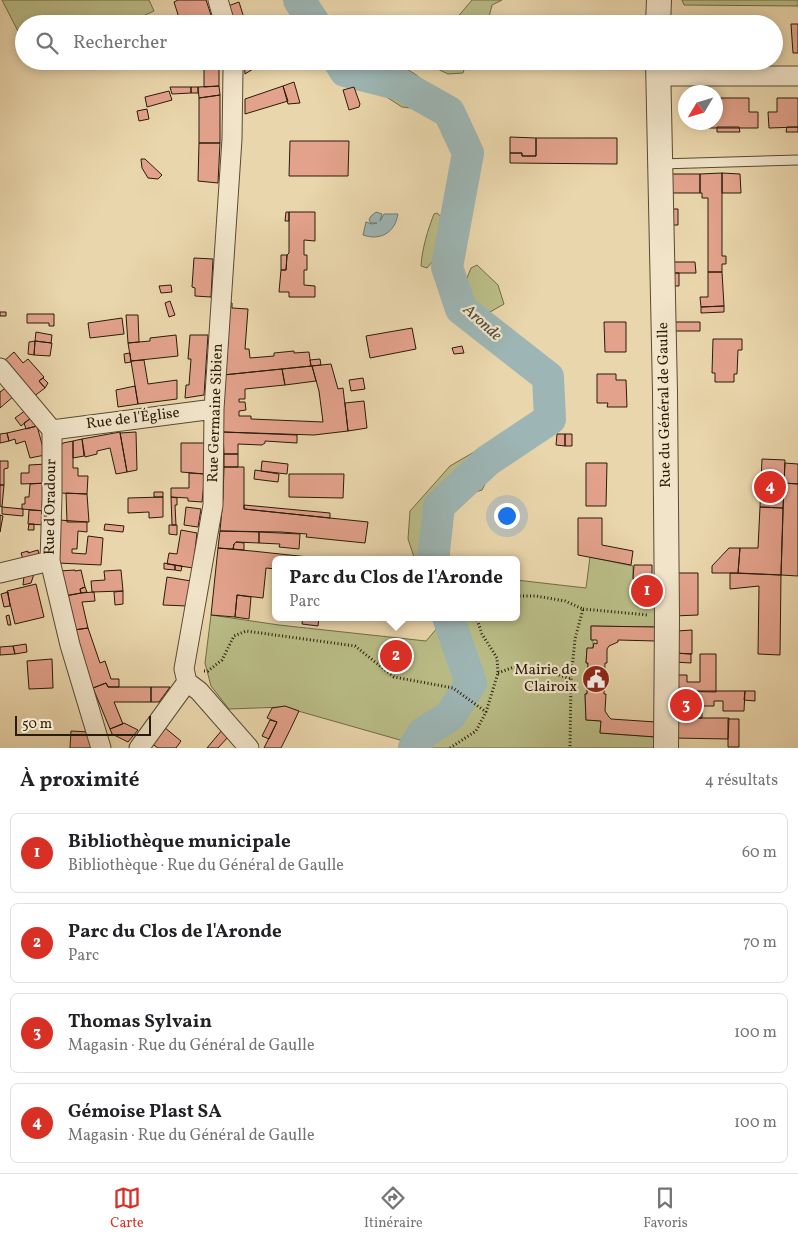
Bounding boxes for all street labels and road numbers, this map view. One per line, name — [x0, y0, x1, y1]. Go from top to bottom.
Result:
street label: Rue du Général de Gaulle — [653, 322, 677, 488]
street label: Rue Germaine Sibien — [203, 343, 229, 483]
street label: Rue de l'Église — [85, 403, 181, 435]
street label: Rue d'Oradour — [40, 459, 62, 555]

